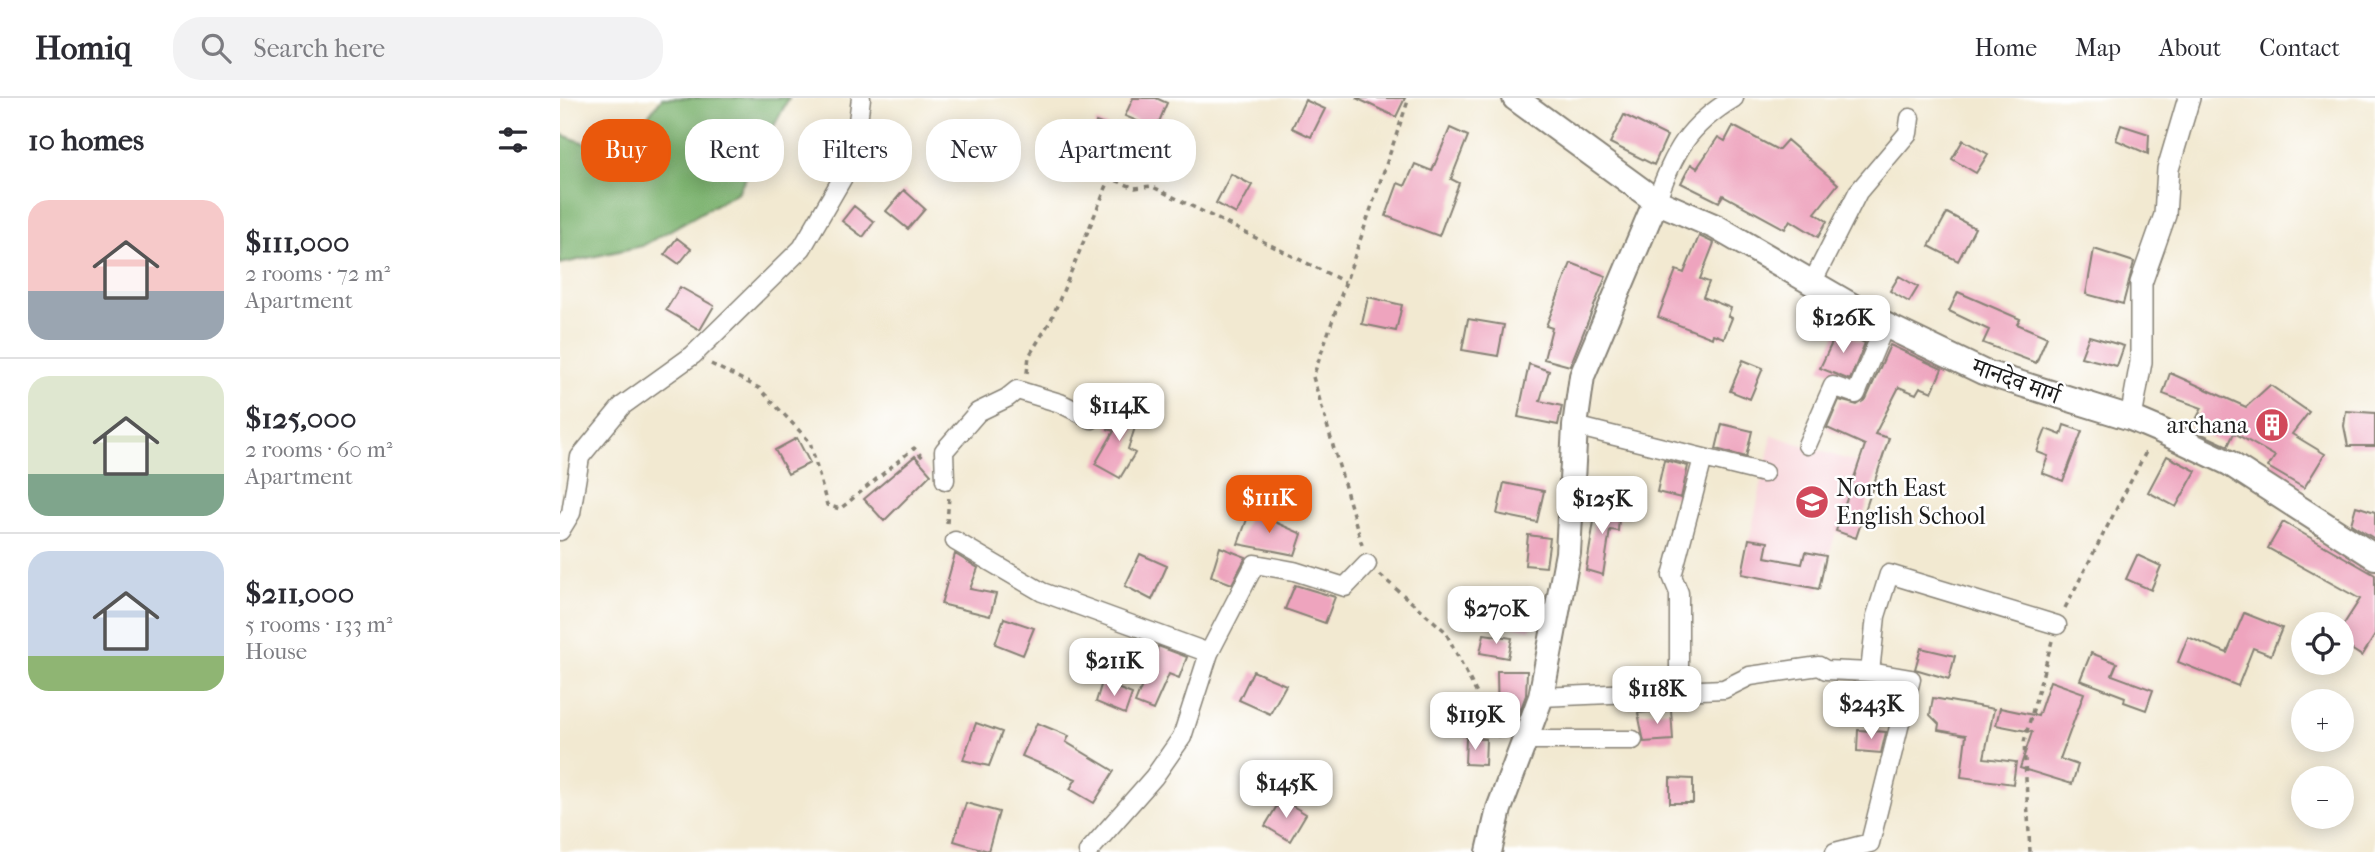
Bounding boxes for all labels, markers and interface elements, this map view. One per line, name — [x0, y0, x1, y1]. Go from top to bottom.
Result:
search box — [173, 17, 663, 80]
text: Homiq — [35, 29, 131, 68]
icon: search — [197, 29, 235, 67]
text: Search here — [253, 33, 385, 64]
text: Home — [1975, 34, 2037, 62]
text: Map — [2075, 34, 2121, 62]
text: About — [2159, 34, 2221, 62]
text: Contact — [2259, 34, 2340, 62]
chip: Buy — [581, 119, 671, 182]
chip: Rent — [685, 119, 784, 182]
chip: Filters — [798, 119, 912, 182]
chip: New — [926, 119, 1021, 182]
chip: Apartment — [1035, 119, 1196, 182]
icon: filters — [494, 121, 532, 159]
text: 10 homes — [28, 123, 144, 158]
text: $111,000 — [245, 225, 350, 260]
icon: home — [84, 228, 168, 312]
text: 2 rooms · 72 m² — [245, 260, 390, 287]
text: Apartment — [245, 287, 353, 314]
pin: $126K — [1794, 296, 1892, 355]
text: $126K — [1812, 304, 1874, 331]
street label: मानदेव मार्ग — [1967, 352, 2065, 410]
pin: $114K — [1070, 384, 1168, 443]
text: $114K — [1089, 392, 1149, 419]
text: $125,000 — [245, 401, 356, 436]
icon: home — [84, 404, 168, 488]
building icon: archana — [2253, 406, 2291, 444]
place label: archana — [2167, 411, 2249, 439]
text: 2 rooms · 60 m² — [245, 436, 392, 463]
text: Apartment — [245, 463, 353, 490]
place label: North East English School — [1836, 474, 1986, 530]
pin: $111K — [1220, 476, 1318, 535]
pin: $125K — [1553, 476, 1651, 536]
school or university icon: North East English School — [1793, 483, 1831, 521]
text: $111K — [1242, 484, 1296, 511]
text: $125K — [1572, 485, 1632, 512]
text: $211,000 — [245, 576, 354, 611]
icon: home — [84, 579, 168, 663]
pin: $270K — [1447, 587, 1545, 646]
text: $270K — [1464, 595, 1528, 622]
text: 5 rooms · 133 m² — [245, 611, 392, 638]
map controls — [2291, 612, 2354, 829]
button: locate — [2291, 612, 2354, 675]
text: House — [245, 638, 307, 665]
pin: $211K — [1065, 638, 1163, 698]
text: $211K — [1085, 647, 1143, 674]
pin: $118K — [1608, 666, 1706, 726]
text: $118K — [1628, 675, 1686, 702]
pin: $243K — [1822, 682, 1920, 741]
button: + — [2291, 689, 2354, 752]
text: $243K — [1839, 690, 1903, 717]
pin: $119K — [1426, 692, 1524, 752]
text: $119K — [1446, 701, 1504, 728]
pin: $145K — [1237, 760, 1335, 820]
button: − — [2291, 766, 2354, 829]
text: $145K — [1256, 769, 1316, 796]

